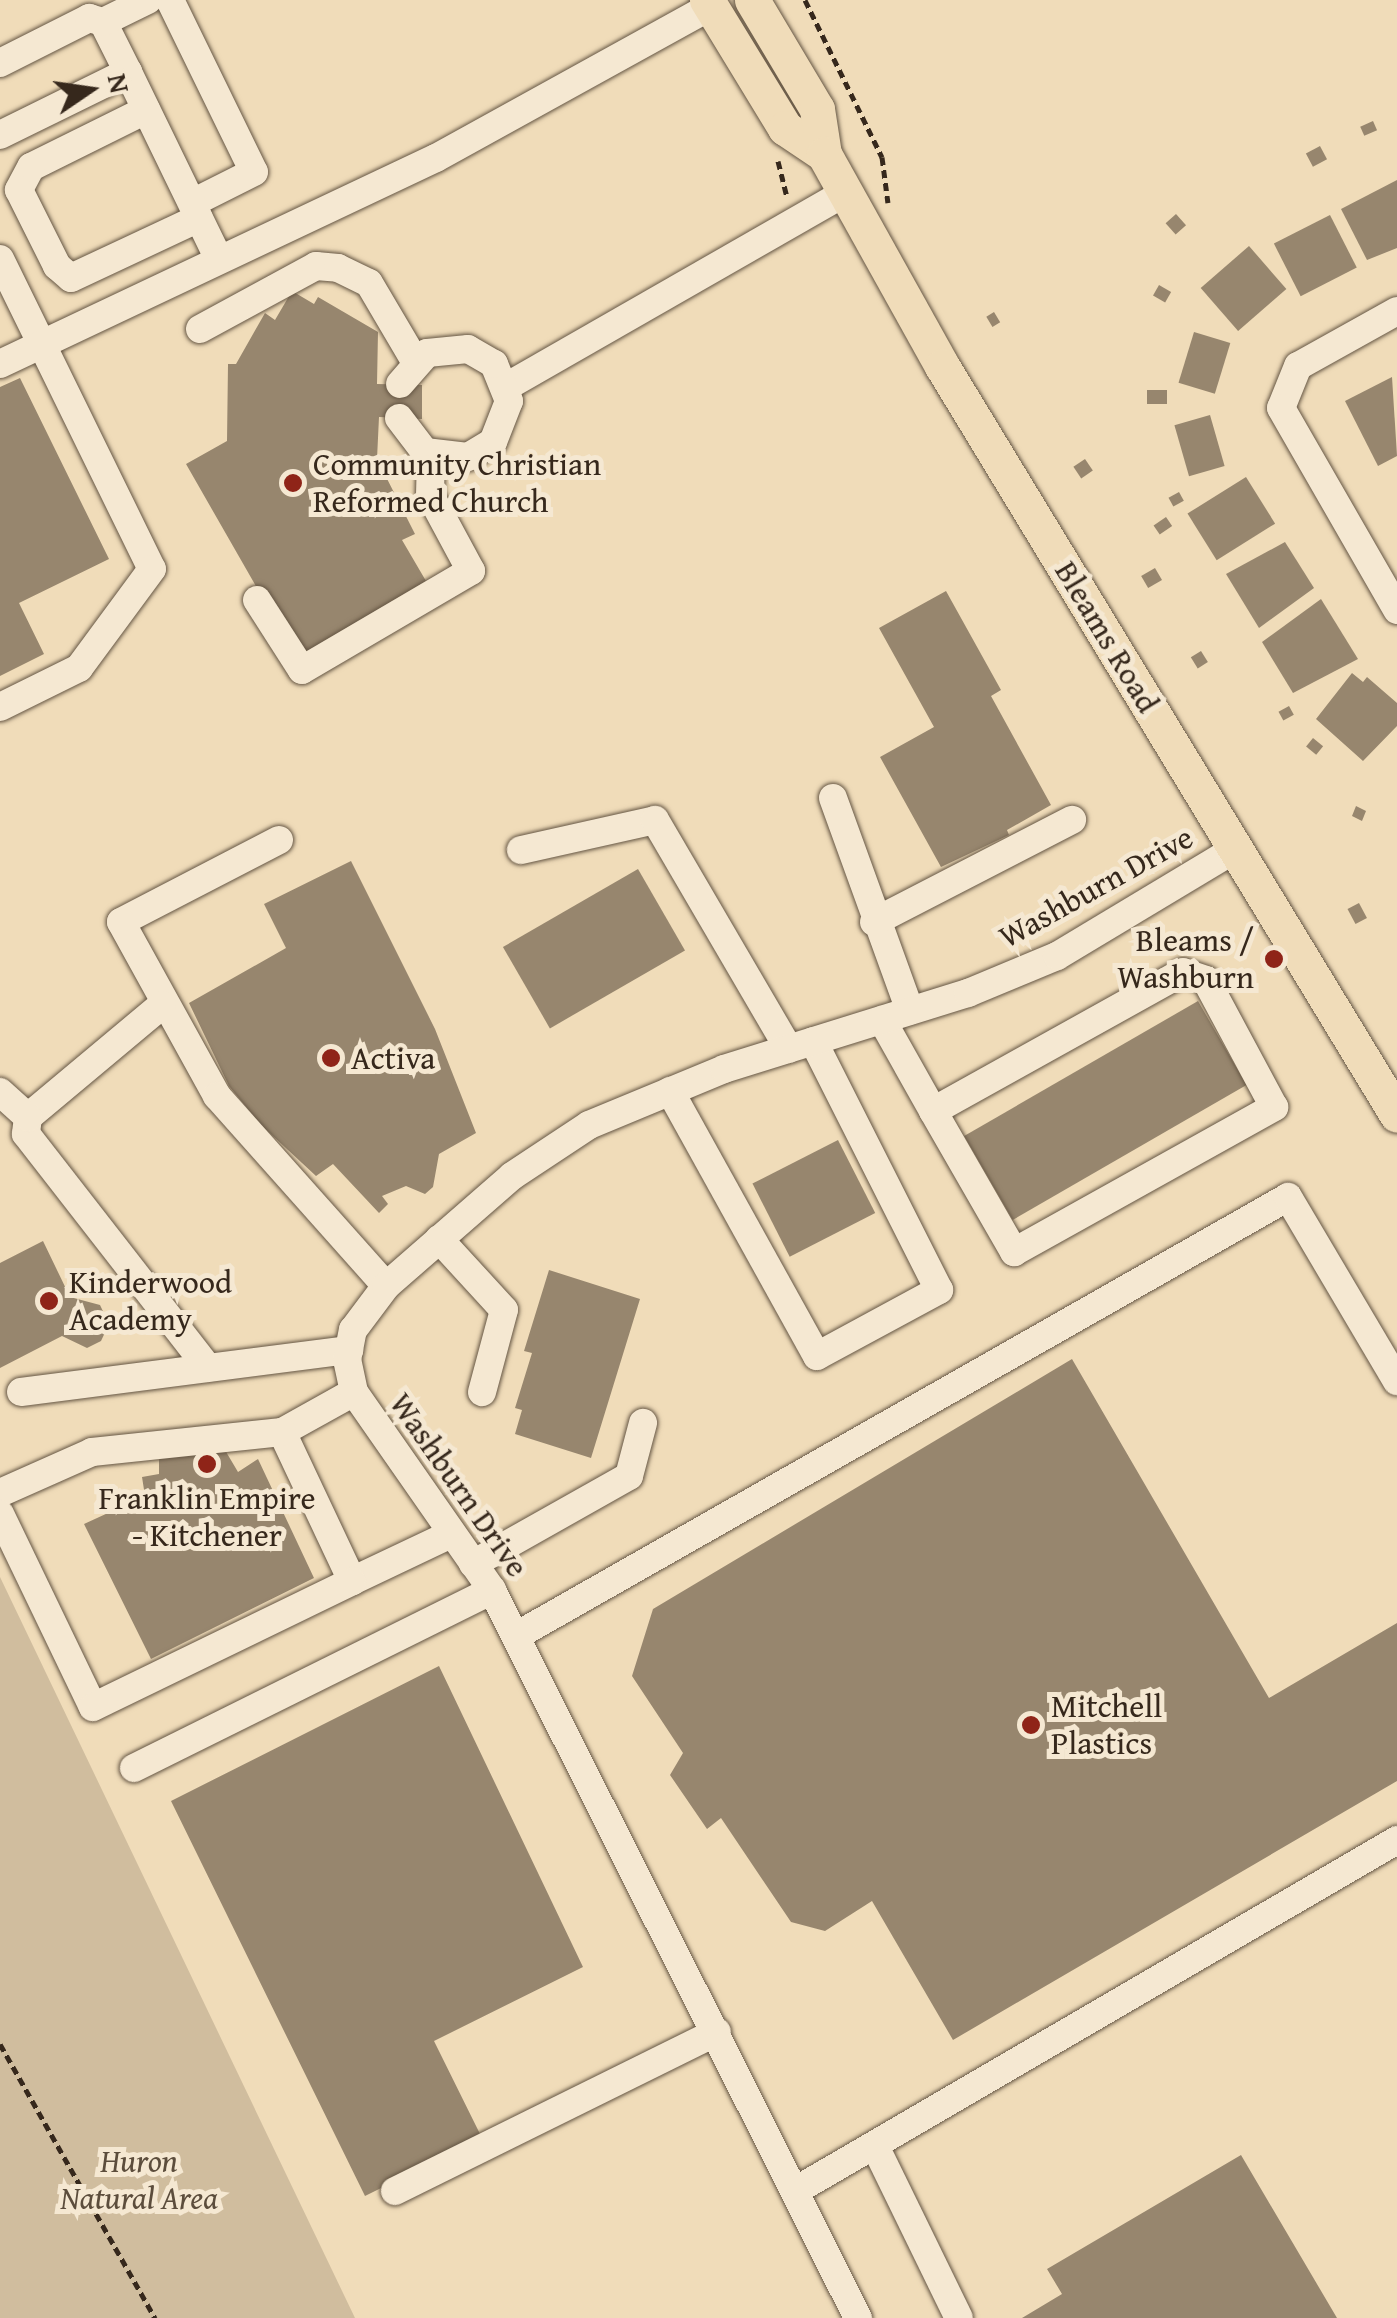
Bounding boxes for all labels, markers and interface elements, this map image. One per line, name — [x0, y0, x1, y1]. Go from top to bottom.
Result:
north arrow — [40, 40, 140, 140]
text: N — [98, 69, 142, 97]
place label: Community Christian Reformed Church — [313, 446, 601, 521]
marker: Community Christian Reformed Church — [282, 472, 304, 494]
street label: Bleams Road — [1047, 554, 1167, 720]
street label: Washburn Drive — [992, 818, 1200, 956]
place label: Bleams / Washburn — [1117, 922, 1254, 997]
marker: Bleams / Washburn — [1263, 948, 1285, 970]
place label: Activa — [351, 1039, 435, 1077]
marker: Activa — [320, 1047, 342, 1069]
place label: Kinderwood Academy — [69, 1264, 232, 1339]
marker: Kinderwood Academy — [38, 1290, 60, 1312]
street label: Washburn Drive — [381, 1386, 537, 1584]
marker: Franklin Empire - Kitchener — [196, 1453, 218, 1475]
place label: Franklin Empire - Kitchener — [98, 1480, 316, 1555]
place label: Mitchell Plastics — [1051, 1688, 1162, 1763]
marker: Mitchell Plastics — [1020, 1714, 1042, 1736]
park label: Huron Natural Area — [60, 2143, 218, 2218]

